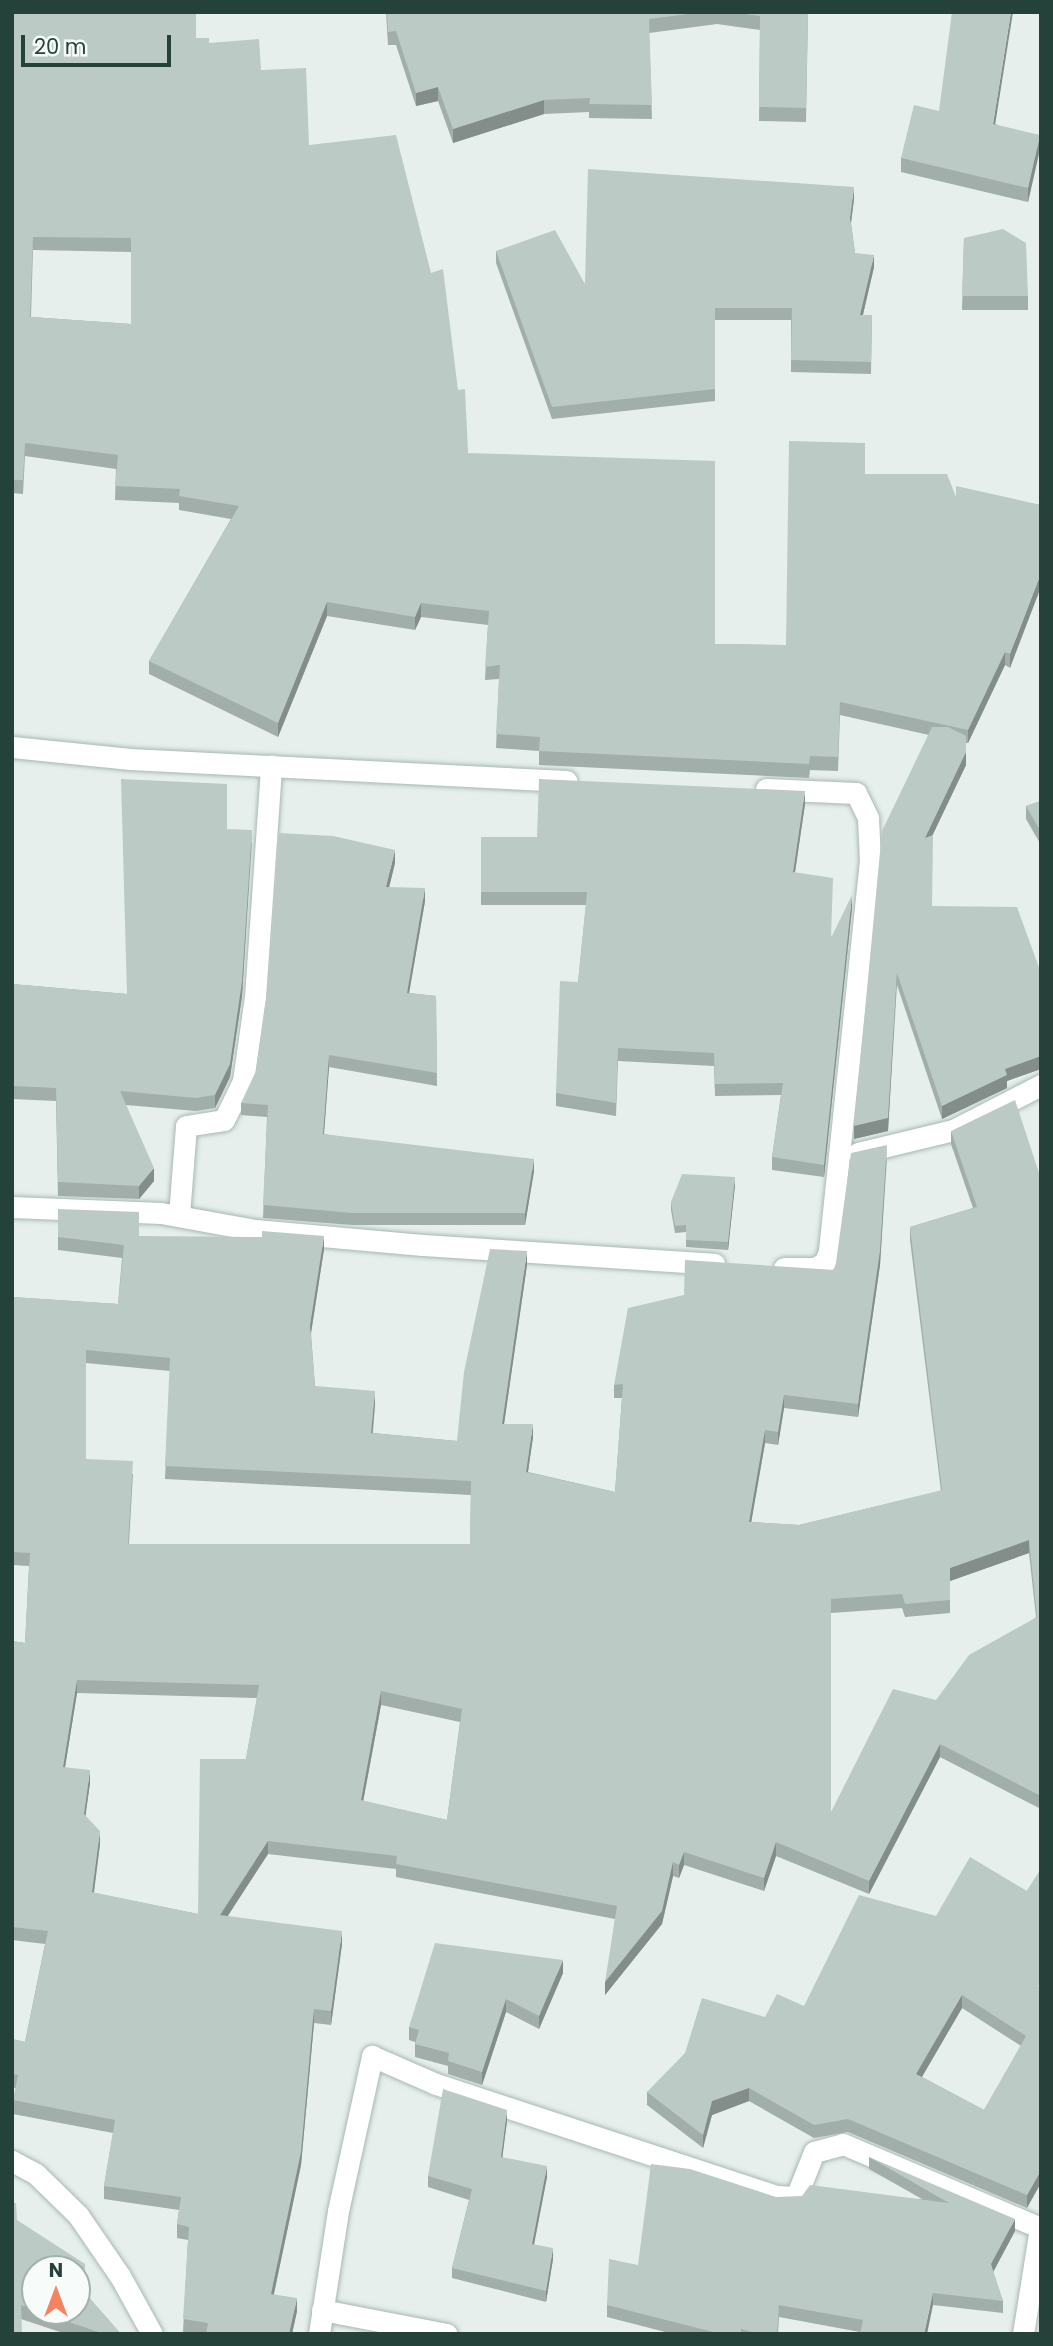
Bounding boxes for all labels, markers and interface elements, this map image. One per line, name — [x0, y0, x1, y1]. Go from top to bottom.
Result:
scale bar — [24, 21, 175, 65]
text: 20 m — [34, 32, 87, 61]
north arrow — [21, 2255, 91, 2325]
text: N — [49, 2257, 63, 2284]

